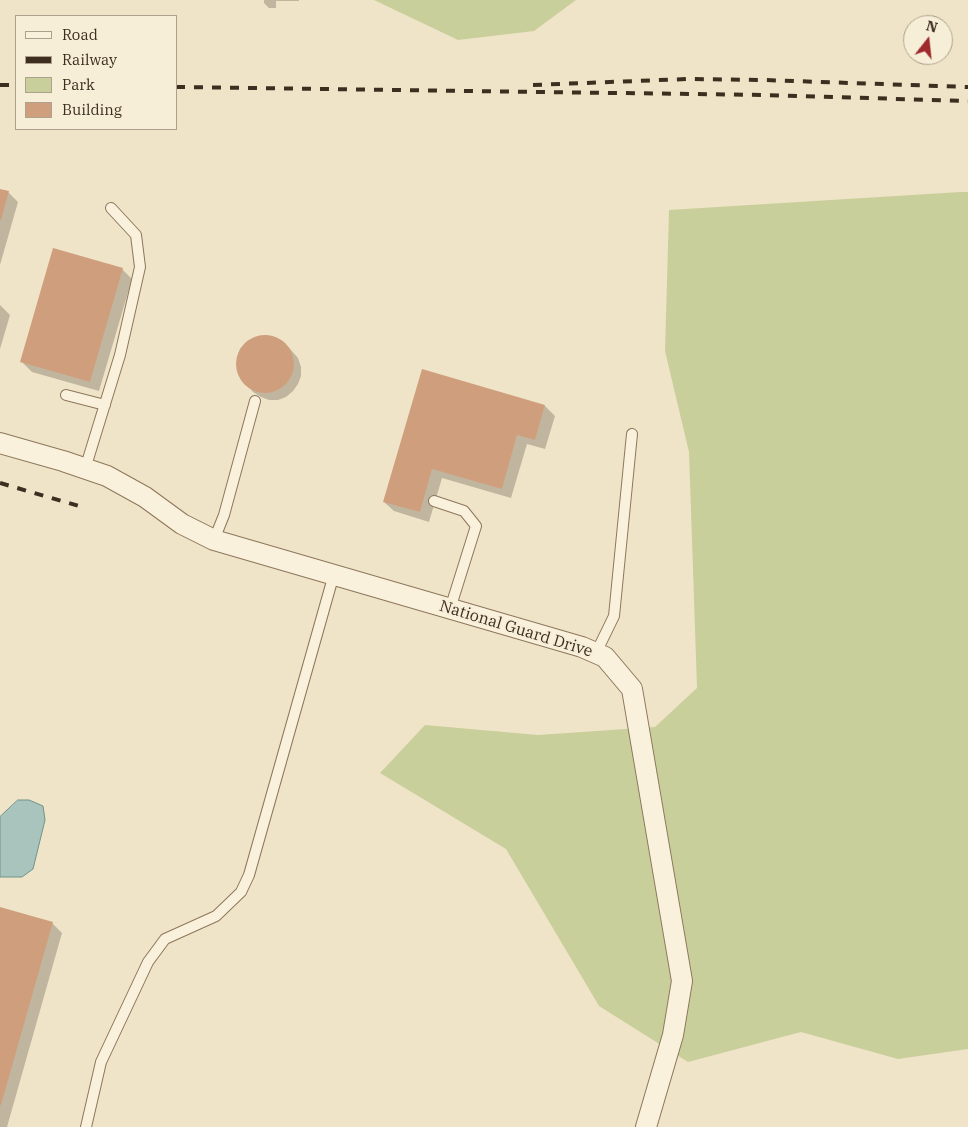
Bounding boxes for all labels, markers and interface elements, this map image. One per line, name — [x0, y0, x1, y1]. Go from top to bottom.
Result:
legend — [15, 15, 178, 130]
north arrow — [903, 15, 953, 65]
text: N — [924, 16, 940, 37]
text: Road — [62, 25, 98, 44]
text: Railway — [62, 50, 117, 69]
text: Park — [62, 75, 95, 94]
text: Building — [62, 100, 122, 119]
street label: National Guard Drive — [437, 597, 595, 661]

